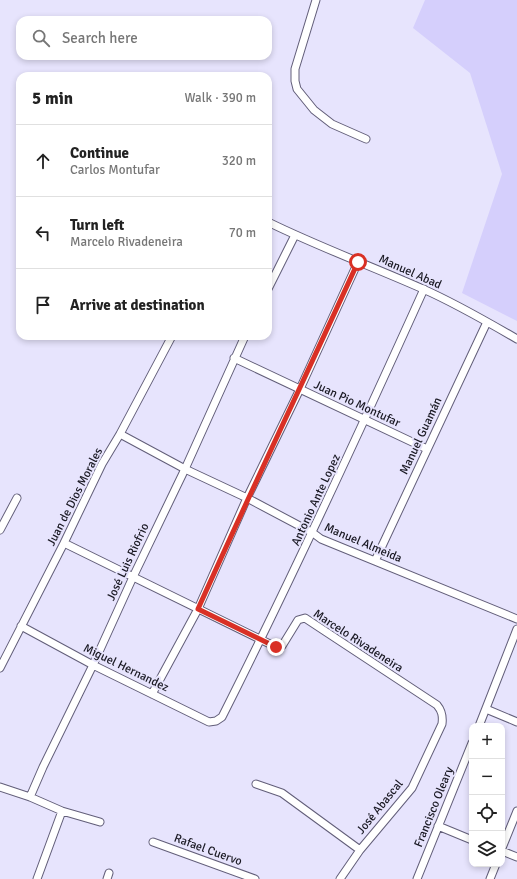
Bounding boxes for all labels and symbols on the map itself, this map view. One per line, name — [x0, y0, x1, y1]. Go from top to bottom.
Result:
street label: Manuel Abad — [376, 252, 444, 292]
route start — [349, 253, 367, 271]
street label: Juan Pio Montufar — [311, 377, 403, 431]
street label: Manuel Guamán — [397, 395, 445, 477]
street label: Juan de Dios Morales — [44, 445, 106, 549]
street label: Antonio Ante Lopez — [288, 452, 344, 548]
street label: Manuel Almeida — [322, 520, 404, 566]
street label: José Luis Riofrio — [103, 521, 153, 603]
street label: Marcelo Rivadeneira — [310, 606, 406, 676]
route end — [267, 638, 285, 656]
street label: Miguel Hernandez — [81, 641, 171, 695]
street label: Francisco Oleary — [411, 764, 457, 849]
street label: José Abascal — [353, 776, 407, 837]
street label: Rafael Cuervo — [172, 831, 244, 869]

